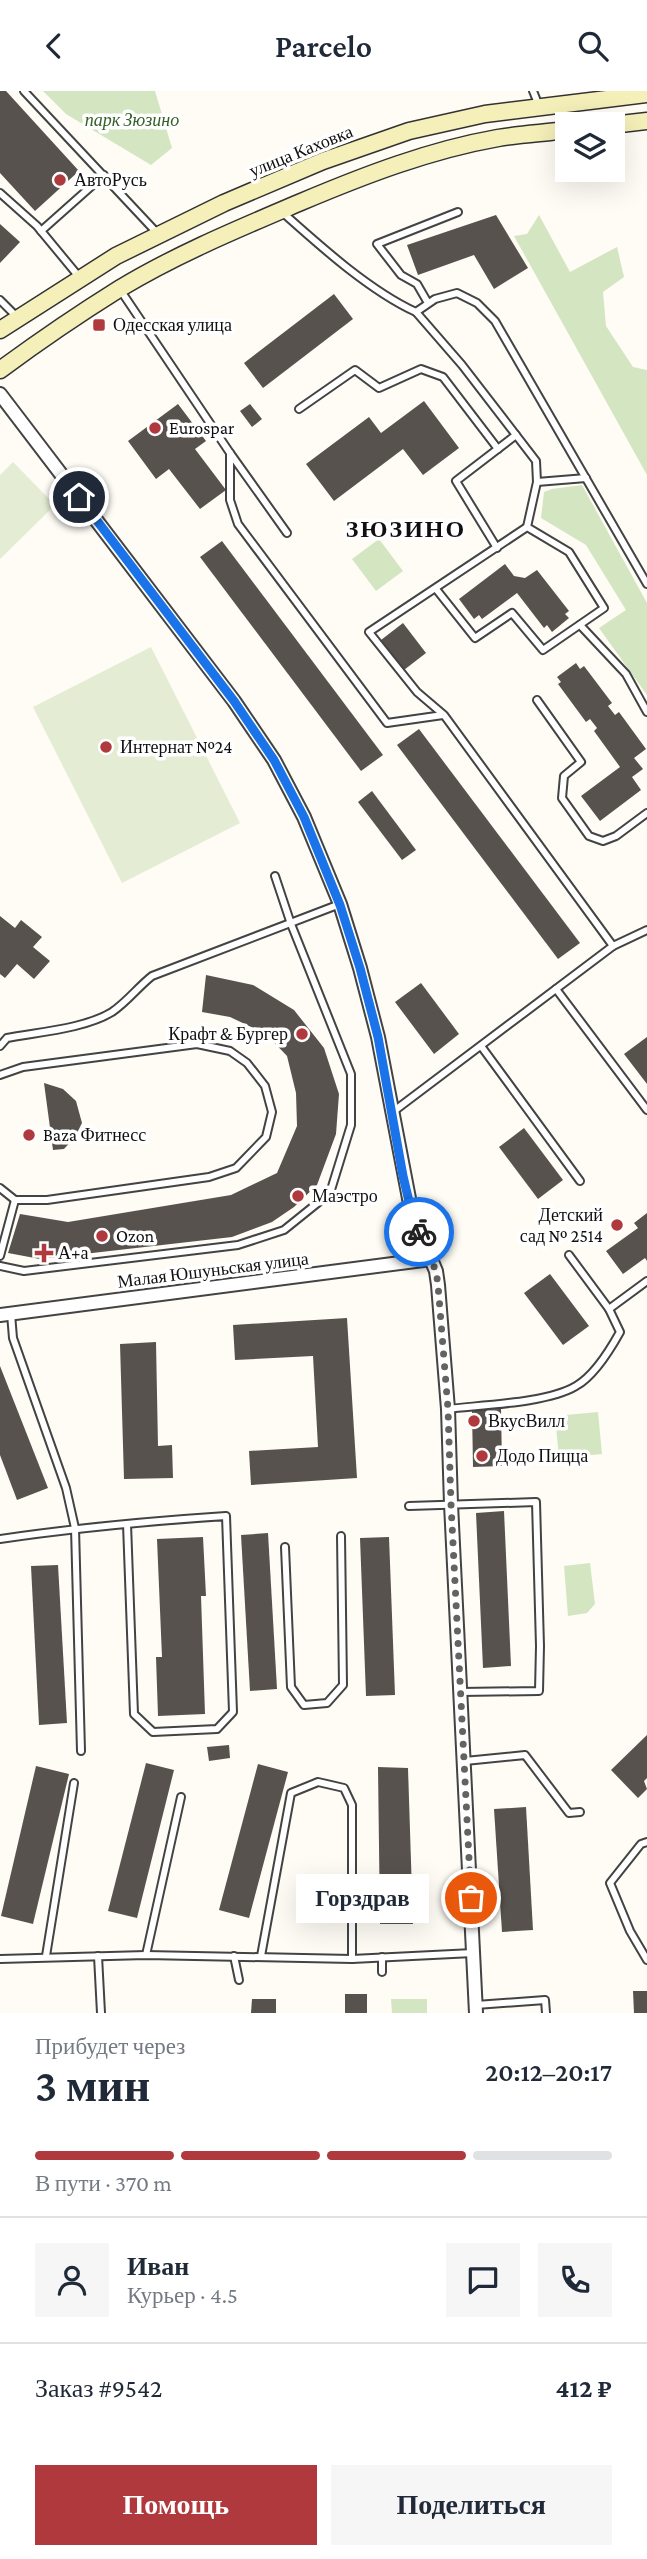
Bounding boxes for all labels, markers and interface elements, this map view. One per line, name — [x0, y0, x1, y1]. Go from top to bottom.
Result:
icon: back — [35, 27, 73, 65]
icon: search — [574, 27, 612, 65]
text: Parcelo — [275, 28, 372, 64]
park label: парк Зюзино — [85, 110, 179, 130]
map controls — [555, 112, 625, 182]
button: layers — [555, 112, 625, 182]
street label: улица Каховка — [246, 121, 356, 181]
place label: АвтоРусь — [74, 170, 147, 190]
marker: АвтоРусь — [52, 172, 68, 188]
place label: Одесская улица — [113, 315, 232, 335]
marker: Одесская улица — [91, 317, 107, 333]
place label: Eurospar — [169, 418, 235, 438]
marker: Eurospar — [147, 420, 163, 436]
pin — [49, 467, 109, 527]
icon: home — [60, 478, 98, 516]
district label: ЗЮЗИНО — [346, 515, 466, 542]
place label: Интернат №24 — [120, 737, 233, 757]
marker: Интернат №24 — [98, 739, 114, 755]
place label: Крафт & Бургер — [168, 1024, 288, 1044]
marker: Крафт & Бургер — [294, 1026, 310, 1042]
place label: Baza Фитнесс — [43, 1125, 146, 1145]
marker: Baza Фитнесс — [21, 1127, 37, 1143]
place label: Маэстро — [312, 1186, 378, 1206]
marker: Маэстро — [290, 1188, 306, 1204]
courier — [384, 1197, 454, 1267]
place label: Детский сад № 2514 — [520, 1205, 603, 1246]
icon: bike — [400, 1213, 438, 1251]
marker: Детский сад № 2514 — [609, 1217, 625, 1233]
place label: Ozon — [116, 1226, 155, 1246]
marker: Ozon — [94, 1228, 110, 1244]
place label: А+а — [58, 1243, 88, 1263]
marker: А+а — [36, 1245, 52, 1261]
street label: Малая Юшуньская улица — [116, 1248, 310, 1292]
place label: ВкусВилл — [488, 1411, 565, 1431]
marker: ВкусВилл — [466, 1413, 482, 1429]
place label: Додо Пицца — [496, 1446, 588, 1466]
marker: Додо Пицца — [474, 1448, 490, 1464]
pin — [441, 1868, 501, 1928]
callout: Горздрав — [296, 1874, 429, 1923]
icon: bag — [452, 1879, 490, 1917]
text: Горздрав — [315, 1885, 410, 1911]
text: Прибудет через — [35, 2033, 185, 2059]
text: 20:12–20:17 — [485, 2058, 612, 2087]
text: 3 мин — [35, 2060, 150, 2111]
text: В пути · 370 m — [35, 2170, 172, 2196]
button: person — [35, 2243, 109, 2317]
button: chat — [446, 2243, 520, 2317]
button: phone — [538, 2243, 612, 2317]
text: Иван — [127, 2252, 189, 2281]
text: Курьер · 4.5 — [127, 2282, 238, 2308]
text: Заказ #9542 — [35, 2374, 163, 2403]
text: 412 ₽ — [556, 2374, 612, 2403]
button: Помощь — [35, 2465, 317, 2545]
button: Поделиться — [331, 2465, 612, 2545]

